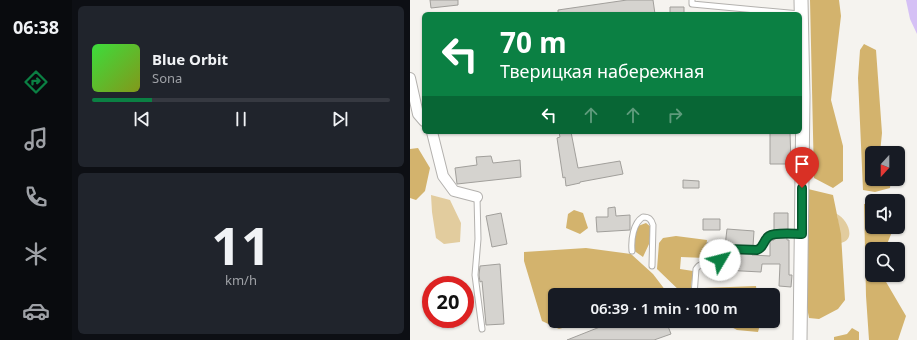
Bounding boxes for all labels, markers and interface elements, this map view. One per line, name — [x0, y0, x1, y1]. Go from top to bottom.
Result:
text: 06:38 — [13, 15, 59, 39]
text: 70 m — [500, 23, 567, 61]
icon: left — [434, 28, 486, 80]
text: Blue Orbit — [152, 49, 228, 69]
text: Тверицкая набережная — [500, 59, 704, 83]
icon: directions — [22, 68, 50, 96]
text: Sona — [152, 69, 182, 87]
icon: left — [538, 104, 560, 126]
icon: ahead — [580, 104, 602, 126]
icon: ahead — [622, 104, 644, 126]
icon: right — [664, 104, 686, 126]
icon: previous — [131, 108, 153, 130]
icon: pause — [230, 108, 252, 130]
icon: next — [329, 108, 351, 130]
icon: music — [22, 125, 50, 153]
north arrow — [865, 146, 905, 186]
map controls — [865, 146, 905, 282]
pin — [785, 147, 819, 188]
icon: arrive — [791, 153, 813, 175]
icon: phone — [22, 183, 50, 211]
button: sound — [865, 194, 905, 234]
text: 11 — [211, 209, 271, 280]
position arrow — [699, 239, 741, 281]
icon: climate — [22, 240, 50, 268]
button: search — [865, 242, 905, 282]
text: km/h — [225, 271, 257, 289]
speed limit sign: 20 — [422, 276, 474, 328]
icon: car — [22, 297, 50, 325]
text: 06:39 · 1 min · 100 m — [590, 298, 738, 318]

